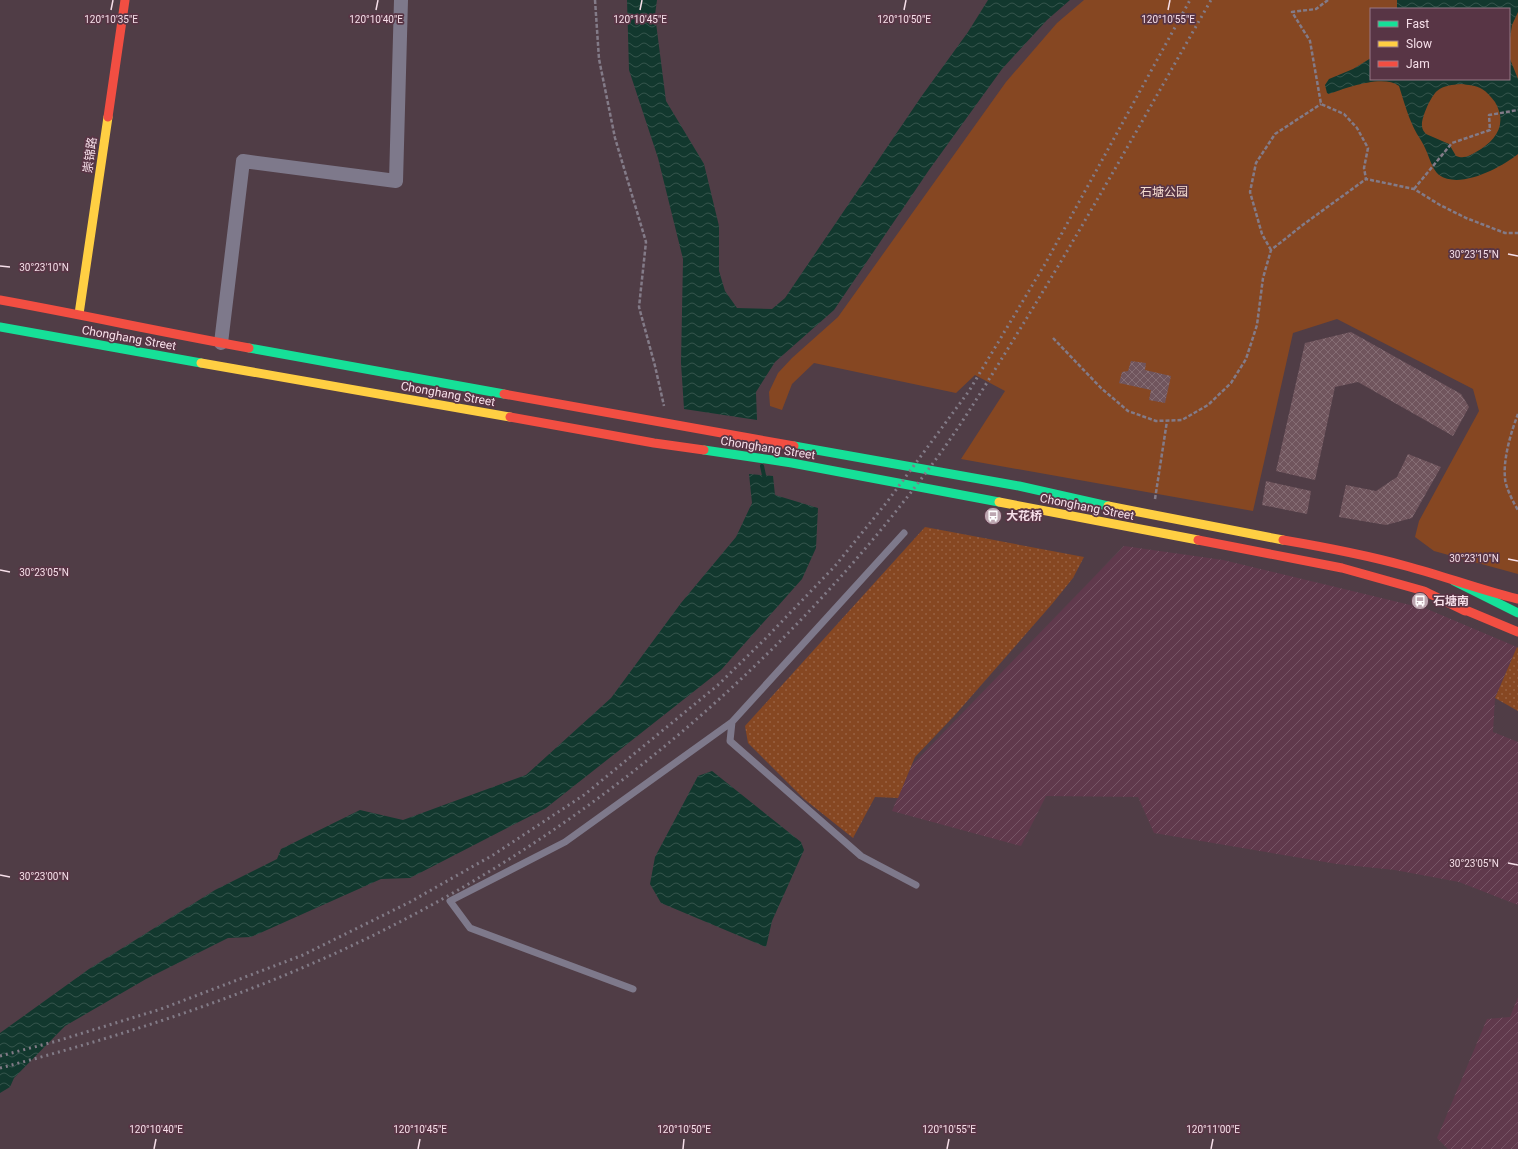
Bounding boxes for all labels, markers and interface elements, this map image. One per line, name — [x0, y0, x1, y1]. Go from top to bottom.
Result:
legend — [1370, 8, 1510, 80]
text: 120°10'35"E — [84, 14, 138, 25]
text: 120°10'40"E — [349, 14, 403, 25]
text: 120°10'45"E — [613, 14, 667, 25]
text: 120°10'50"E — [877, 14, 931, 25]
text: 120°10'55"E — [1141, 14, 1195, 25]
text: Fast — [1406, 17, 1429, 31]
text: Slow — [1406, 37, 1432, 51]
text: Jam — [1406, 57, 1430, 71]
street label: 崇锦路 — [81, 136, 99, 174]
park label: 石塘公园 — [1140, 185, 1188, 199]
text: 30°23'15"N — [1449, 249, 1499, 260]
text: 30°23'10"N — [19, 262, 69, 273]
street label: Chonghang Street — [81, 323, 177, 353]
street label: Chonghang Street — [400, 379, 496, 409]
street label: Chonghang Street — [720, 434, 816, 462]
street label: Chonghang Street — [1039, 491, 1135, 523]
bus stop icon: 大花桥 — [983, 506, 1003, 526]
place label: 大花桥 — [1006, 509, 1042, 523]
text: 30°23'10"N — [1449, 553, 1499, 564]
text: 30°23'05"N — [19, 567, 69, 578]
bus stop icon: 石塘南 — [1410, 591, 1430, 611]
place label: 石塘南 — [1433, 594, 1469, 608]
text: 30°23'05"N — [1449, 858, 1499, 869]
text: 30°23'00"N — [19, 871, 69, 882]
text: 120°10'40"E — [129, 1124, 183, 1135]
text: 120°10'45"E — [393, 1124, 447, 1135]
text: 120°10'50"E — [657, 1124, 711, 1135]
text: 120°10'55"E — [922, 1124, 976, 1135]
text: 120°11'00"E — [1186, 1124, 1240, 1135]

